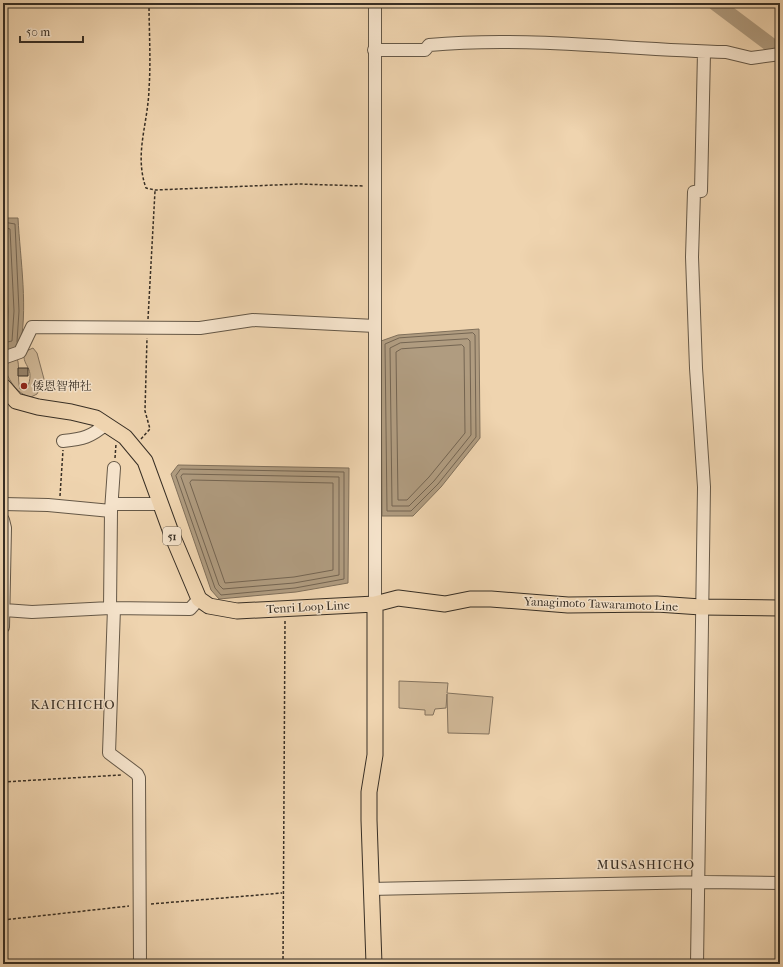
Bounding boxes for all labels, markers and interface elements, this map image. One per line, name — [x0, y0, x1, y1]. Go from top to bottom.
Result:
scale bar — [20, 18, 83, 44]
text: 50 m — [26, 25, 50, 39]
place label: 倭恩智神社 — [32, 379, 92, 393]
marker: 倭恩智神社 — [19, 381, 29, 391]
road number: 51 — [163, 527, 181, 545]
street label: Yanagimoto Tawaramoto Line — [523, 594, 678, 614]
street label: Tenri Loop Line — [266, 598, 350, 616]
district label: KAICHICHO — [31, 697, 115, 712]
district label: MUSASHICHO — [597, 857, 695, 872]

